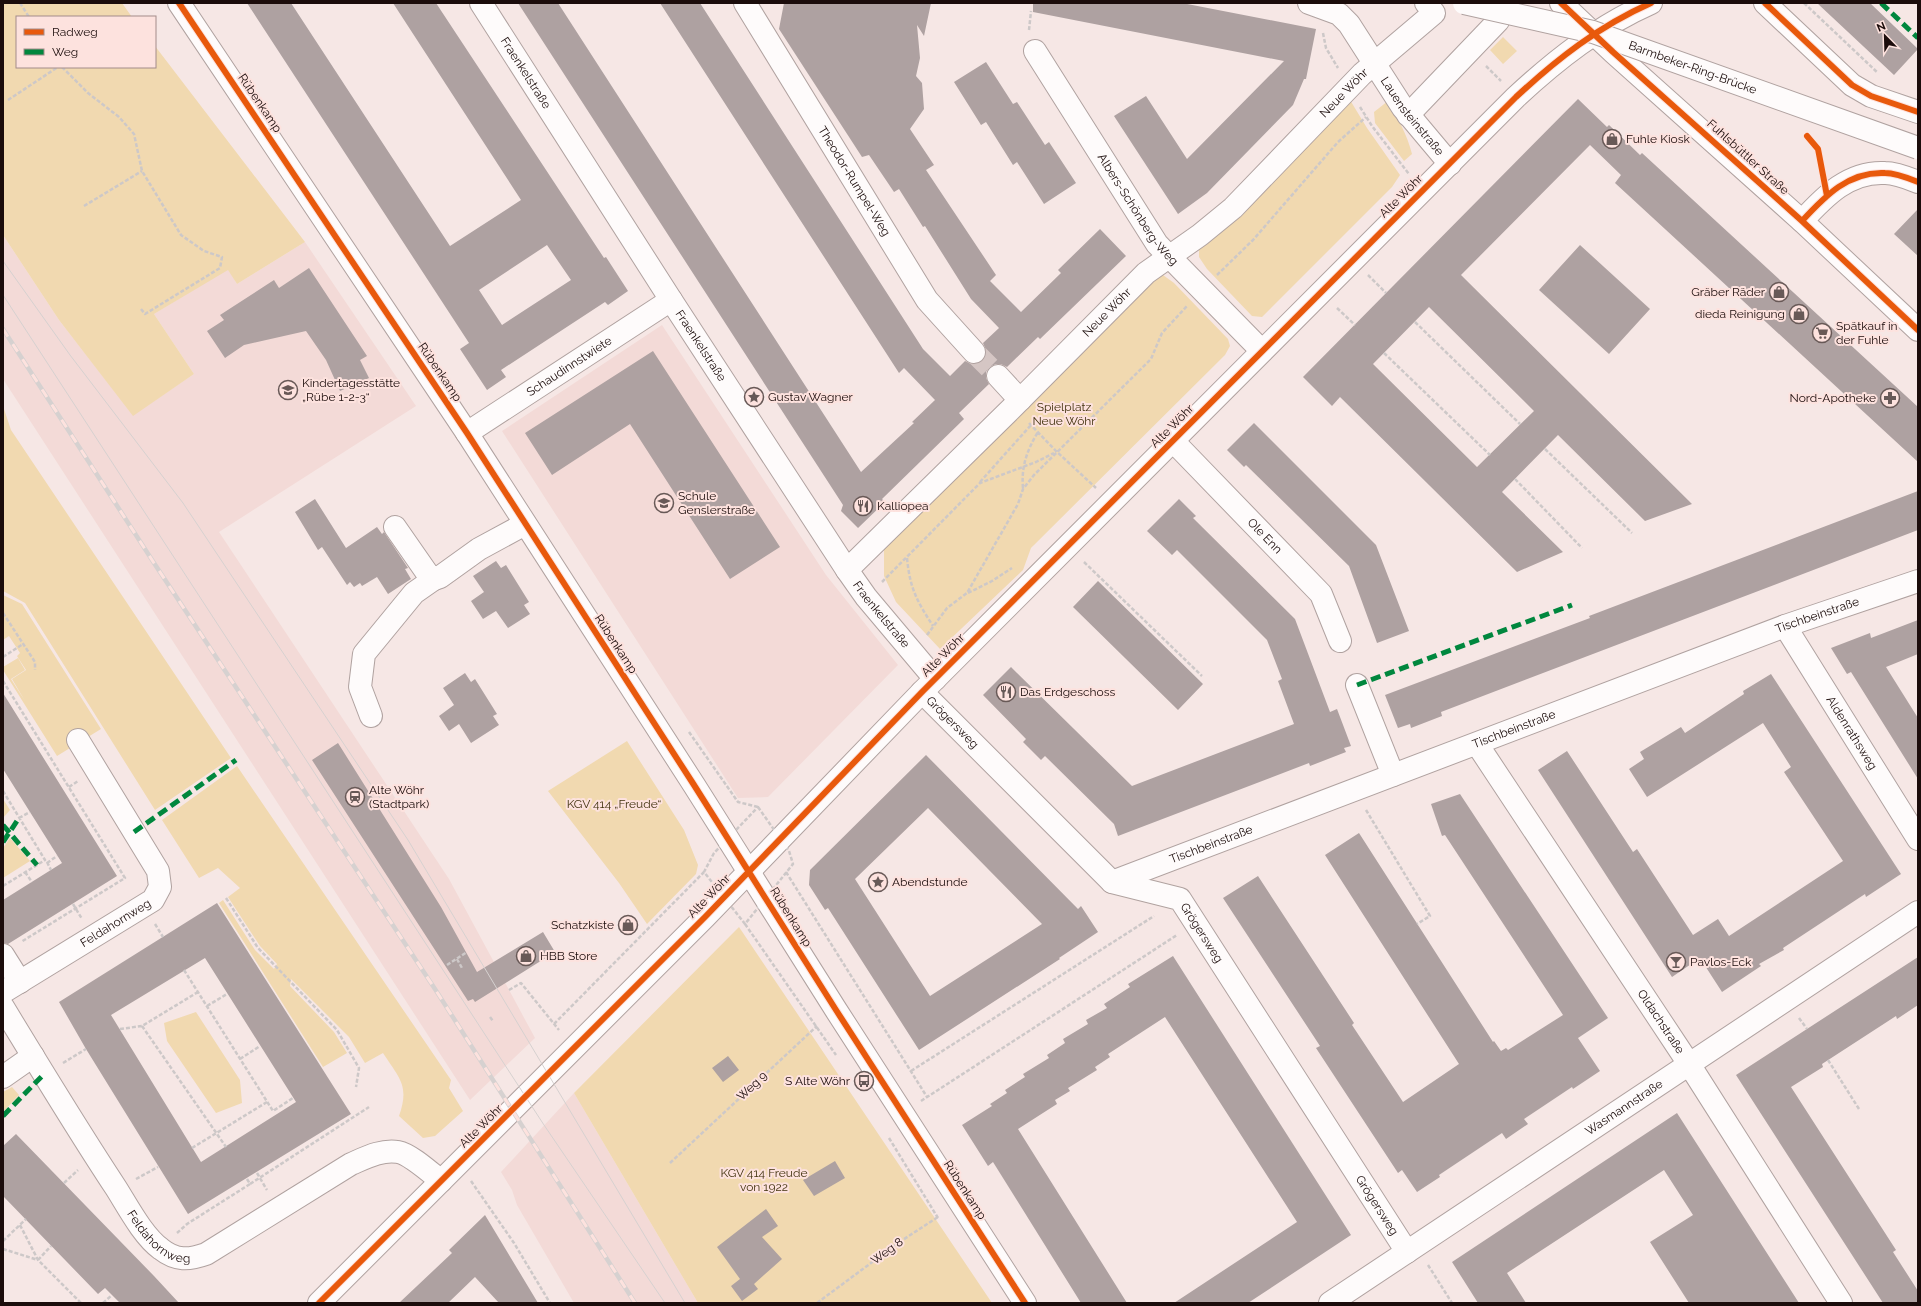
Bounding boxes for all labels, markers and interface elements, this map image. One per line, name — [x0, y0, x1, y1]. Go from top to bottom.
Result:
legend — [16, 16, 156, 68]
north arrow — [1865, 16, 1905, 56]
text: N — [1875, 20, 1888, 35]
text: Radweg — [52, 25, 98, 39]
street label: Fraenkelstraße — [498, 35, 554, 111]
street label: Barmbeker-Ring-Brücke — [1627, 38, 1759, 97]
text: Weg — [52, 45, 78, 59]
street label: Neue Wöhr — [1317, 65, 1371, 120]
street label: Rübenkamp — [235, 71, 285, 135]
street label: Lauensteinstraße — [1378, 74, 1447, 158]
street label: Fuhlsbüttler Straße — [1704, 117, 1792, 197]
street label: Theodor-Rumpel-Weg — [815, 124, 893, 239]
shop icon: Fuhle Kiosk — [1601, 128, 1623, 150]
place label: Fuhle Kiosk — [1626, 132, 1690, 146]
street label: Albers-Schönberg-Weg — [1095, 151, 1181, 268]
street label: Alte Wöhr — [1377, 171, 1426, 220]
shop icon: Gräber Räder — [1768, 281, 1790, 303]
street label: Neue Wöhr — [1080, 284, 1135, 340]
place label: Gräber Räder — [1691, 285, 1766, 299]
shop icon: dieda Reinigung — [1788, 303, 1810, 325]
street label: Fraenkelstraße — [672, 307, 729, 384]
place label: dieda Reinigung — [1695, 307, 1785, 321]
place label: Spätkauf in der Fuhle — [1836, 319, 1898, 347]
supermarket icon: Spätkauf in der Fuhle — [1811, 322, 1833, 344]
street label: Schaudinnstwiete — [524, 334, 614, 399]
street label: Rübenkamp — [415, 340, 465, 404]
place label: Kindertagesstätte „Rübe 1-2-3“ — [302, 376, 400, 404]
school or university icon: Kindertagesstätte „Rübe 1-2-3“ — [277, 379, 299, 401]
place icon: Gustav Wagner — [743, 386, 765, 408]
pharmacy icon: Nord-Apotheke — [1879, 387, 1901, 409]
place label: Gustav Wagner — [768, 390, 854, 404]
place label: Nord-Apotheke — [1789, 391, 1876, 405]
park label: Spielplatz Neue Wöhr — [1032, 400, 1096, 428]
street label: Alte Wöhr — [1148, 401, 1197, 450]
place label: Schule Genslerstraße — [678, 489, 755, 517]
school or university icon: Schule Genslerstraße — [653, 492, 675, 514]
restaurant icon: Kalliopea — [852, 495, 874, 517]
place label: Kalliopea — [877, 499, 929, 513]
street label: Ole Enn — [1245, 515, 1285, 556]
street label: Fraenkelstraße — [850, 578, 913, 651]
street label: Tischbeinstraße — [1773, 594, 1861, 636]
street label: Rübenkamp — [592, 612, 640, 676]
street label: Alte Wöhr — [919, 630, 968, 679]
restaurant icon: Das Erdgeschoss — [995, 681, 1017, 703]
place label: Das Erdgeschoss — [1020, 685, 1115, 699]
street label: Grögersweg — [923, 693, 981, 751]
street label: Aldenrathsweg — [1823, 693, 1880, 772]
street label: Tischbeinstraße — [1470, 707, 1557, 751]
place label: Alte Wöhr (Stadtpark) — [369, 783, 429, 811]
station icon: Alte Wöhr (Stadtpark) — [344, 786, 366, 808]
park label: KGV 414 „Freude“ — [567, 797, 662, 811]
street label: Tischbeinstraße — [1168, 822, 1255, 866]
street label: Alte Wöhr — [685, 871, 734, 921]
place icon: Abendstunde — [867, 871, 889, 893]
place label: Abendstunde — [892, 875, 967, 889]
street label: Rübenkamp — [767, 885, 815, 949]
street label: Feldahornweg — [78, 896, 153, 950]
street label: Grögersweg — [1177, 900, 1226, 965]
shop icon: Schatzkiste — [617, 914, 639, 936]
place label: Schatzkiste — [551, 918, 614, 932]
shop icon: HBB Store — [515, 945, 537, 967]
place label: HBB Store — [540, 949, 597, 963]
bar icon: Pavlos-Eck — [1665, 951, 1687, 973]
place label: Pavlos-Eck — [1690, 955, 1752, 969]
street label: Oldachstraße — [1635, 987, 1687, 1056]
street label: Weg 9 — [734, 1068, 770, 1104]
bus stop icon: S Alte Wöhr — [853, 1070, 875, 1092]
place label: S Alte Wöhr — [785, 1074, 851, 1088]
street label: Wasmannstraße — [1583, 1077, 1665, 1138]
street label: Alte Wöhr — [457, 1101, 506, 1150]
street label: Rübenkamp — [941, 1158, 989, 1222]
park label: KGV 414 Freude von 1922 — [721, 1166, 807, 1194]
street label: Grögersweg — [1353, 1173, 1401, 1238]
street label: Feldahornweg — [124, 1208, 190, 1265]
street label: Weg 8 — [868, 1235, 906, 1267]

